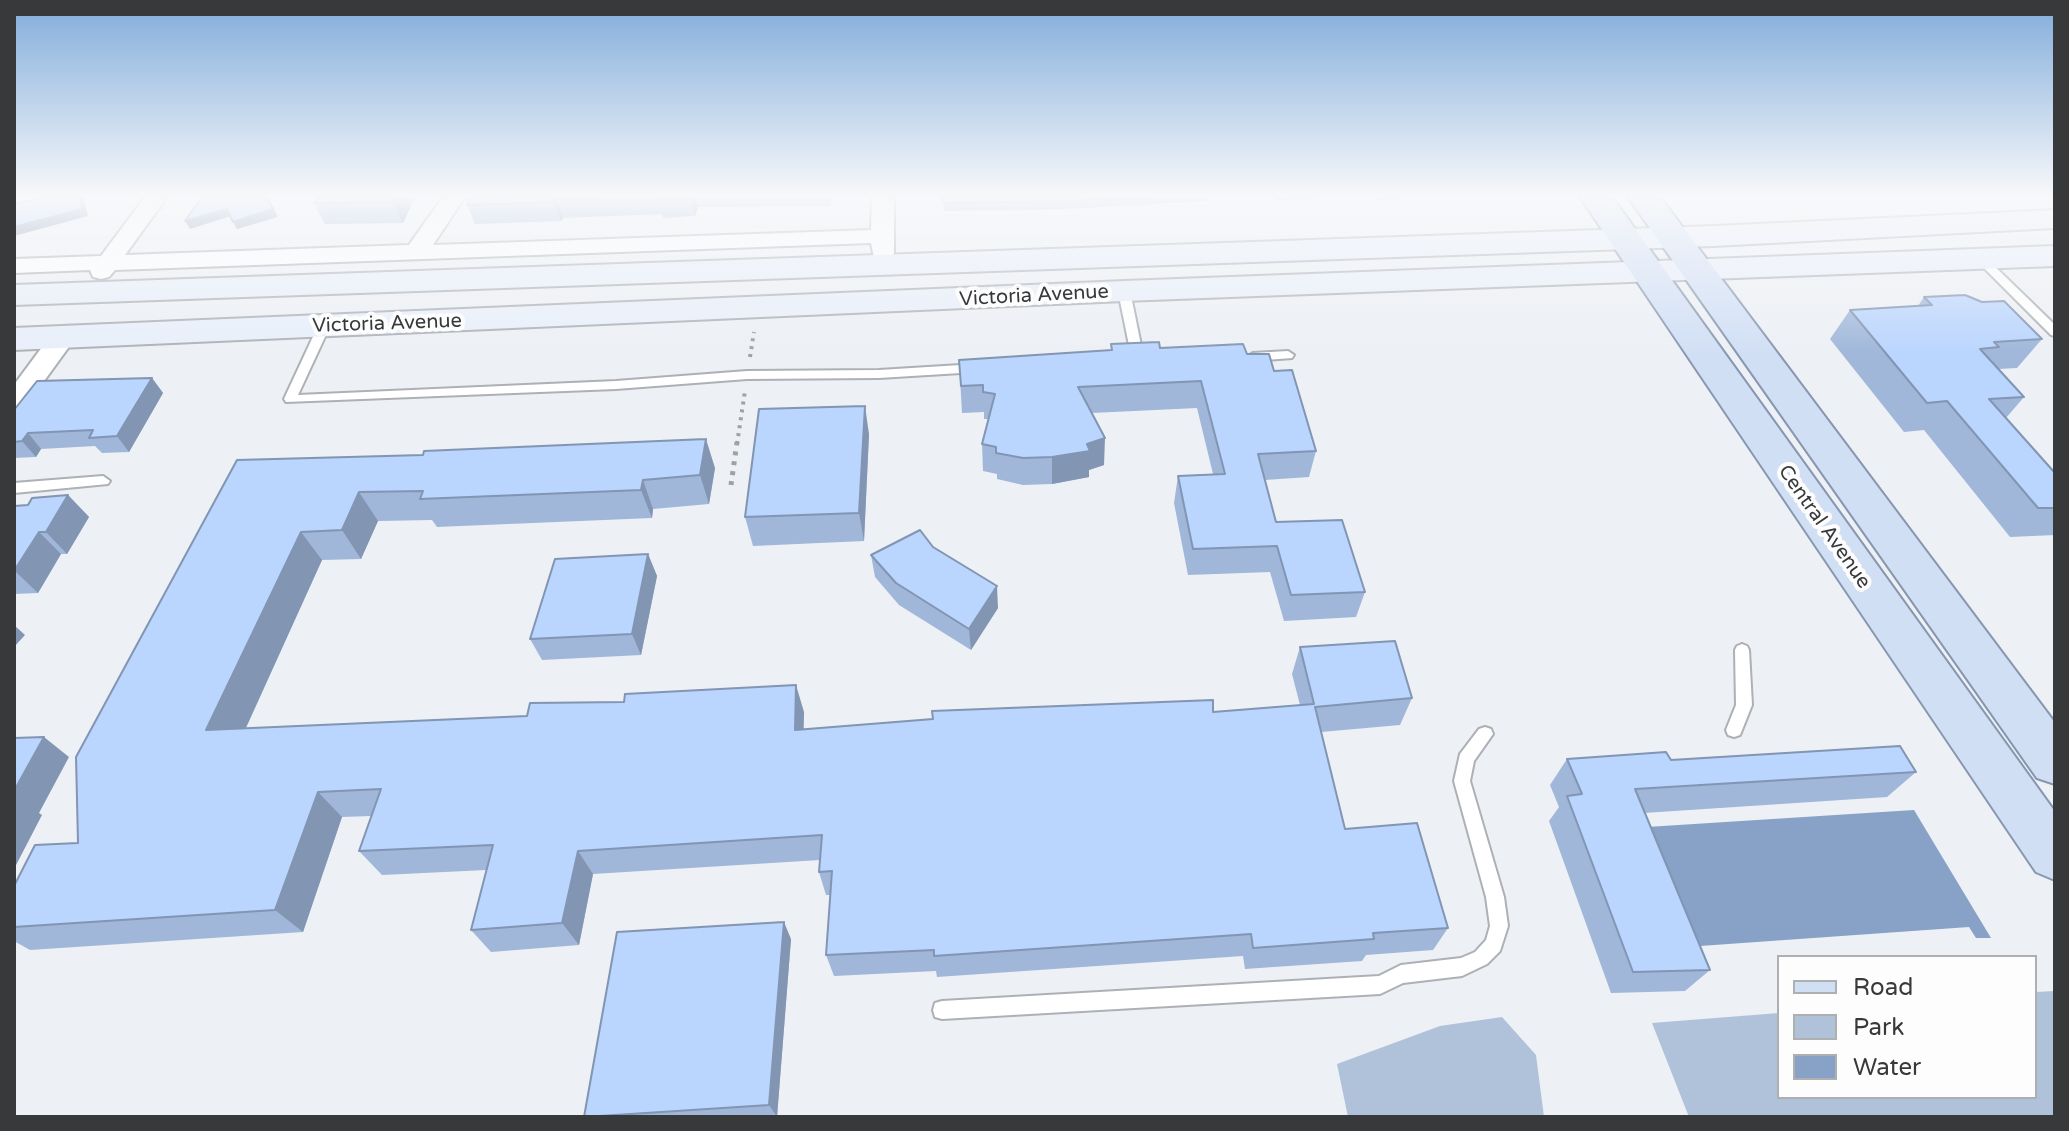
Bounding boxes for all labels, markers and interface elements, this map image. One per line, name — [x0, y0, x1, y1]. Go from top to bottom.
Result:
street label: Victoria Avenue — [959, 280, 1109, 312]
street label: Victoria Avenue — [312, 309, 462, 339]
street label: Central Avenue — [1773, 461, 1875, 593]
legend — [1777, 955, 2037, 1099]
text: Road — [1853, 973, 1913, 1002]
text: Park — [1853, 1013, 1904, 1042]
text: Water — [1853, 1053, 1921, 1082]

